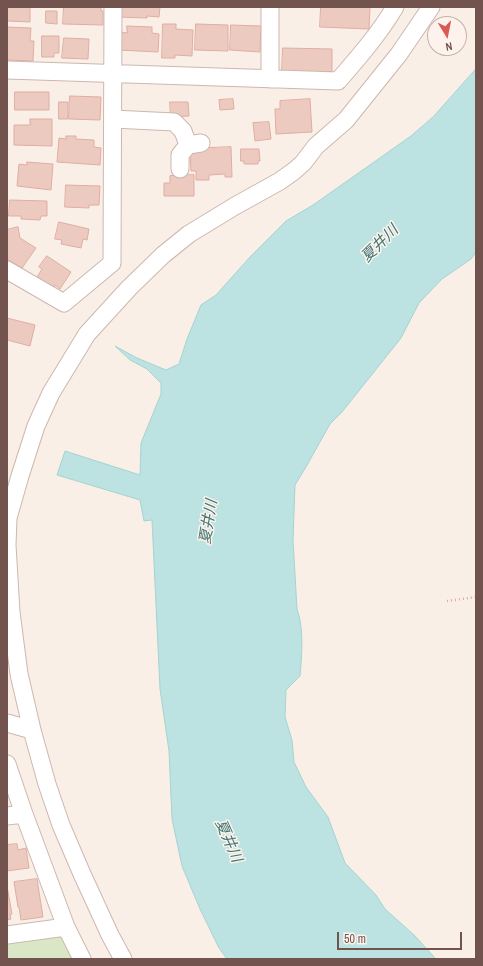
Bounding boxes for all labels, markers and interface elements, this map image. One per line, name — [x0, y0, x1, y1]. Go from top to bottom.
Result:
north arrow — [427, 16, 467, 56]
text: N — [444, 39, 453, 54]
water label: 夏井川 — [358, 222, 402, 266]
water label: 夏井川 — [197, 498, 221, 546]
water label: 夏井川 — [211, 817, 245, 865]
scale bar — [339, 924, 464, 950]
text: 50 m — [344, 931, 366, 947]

